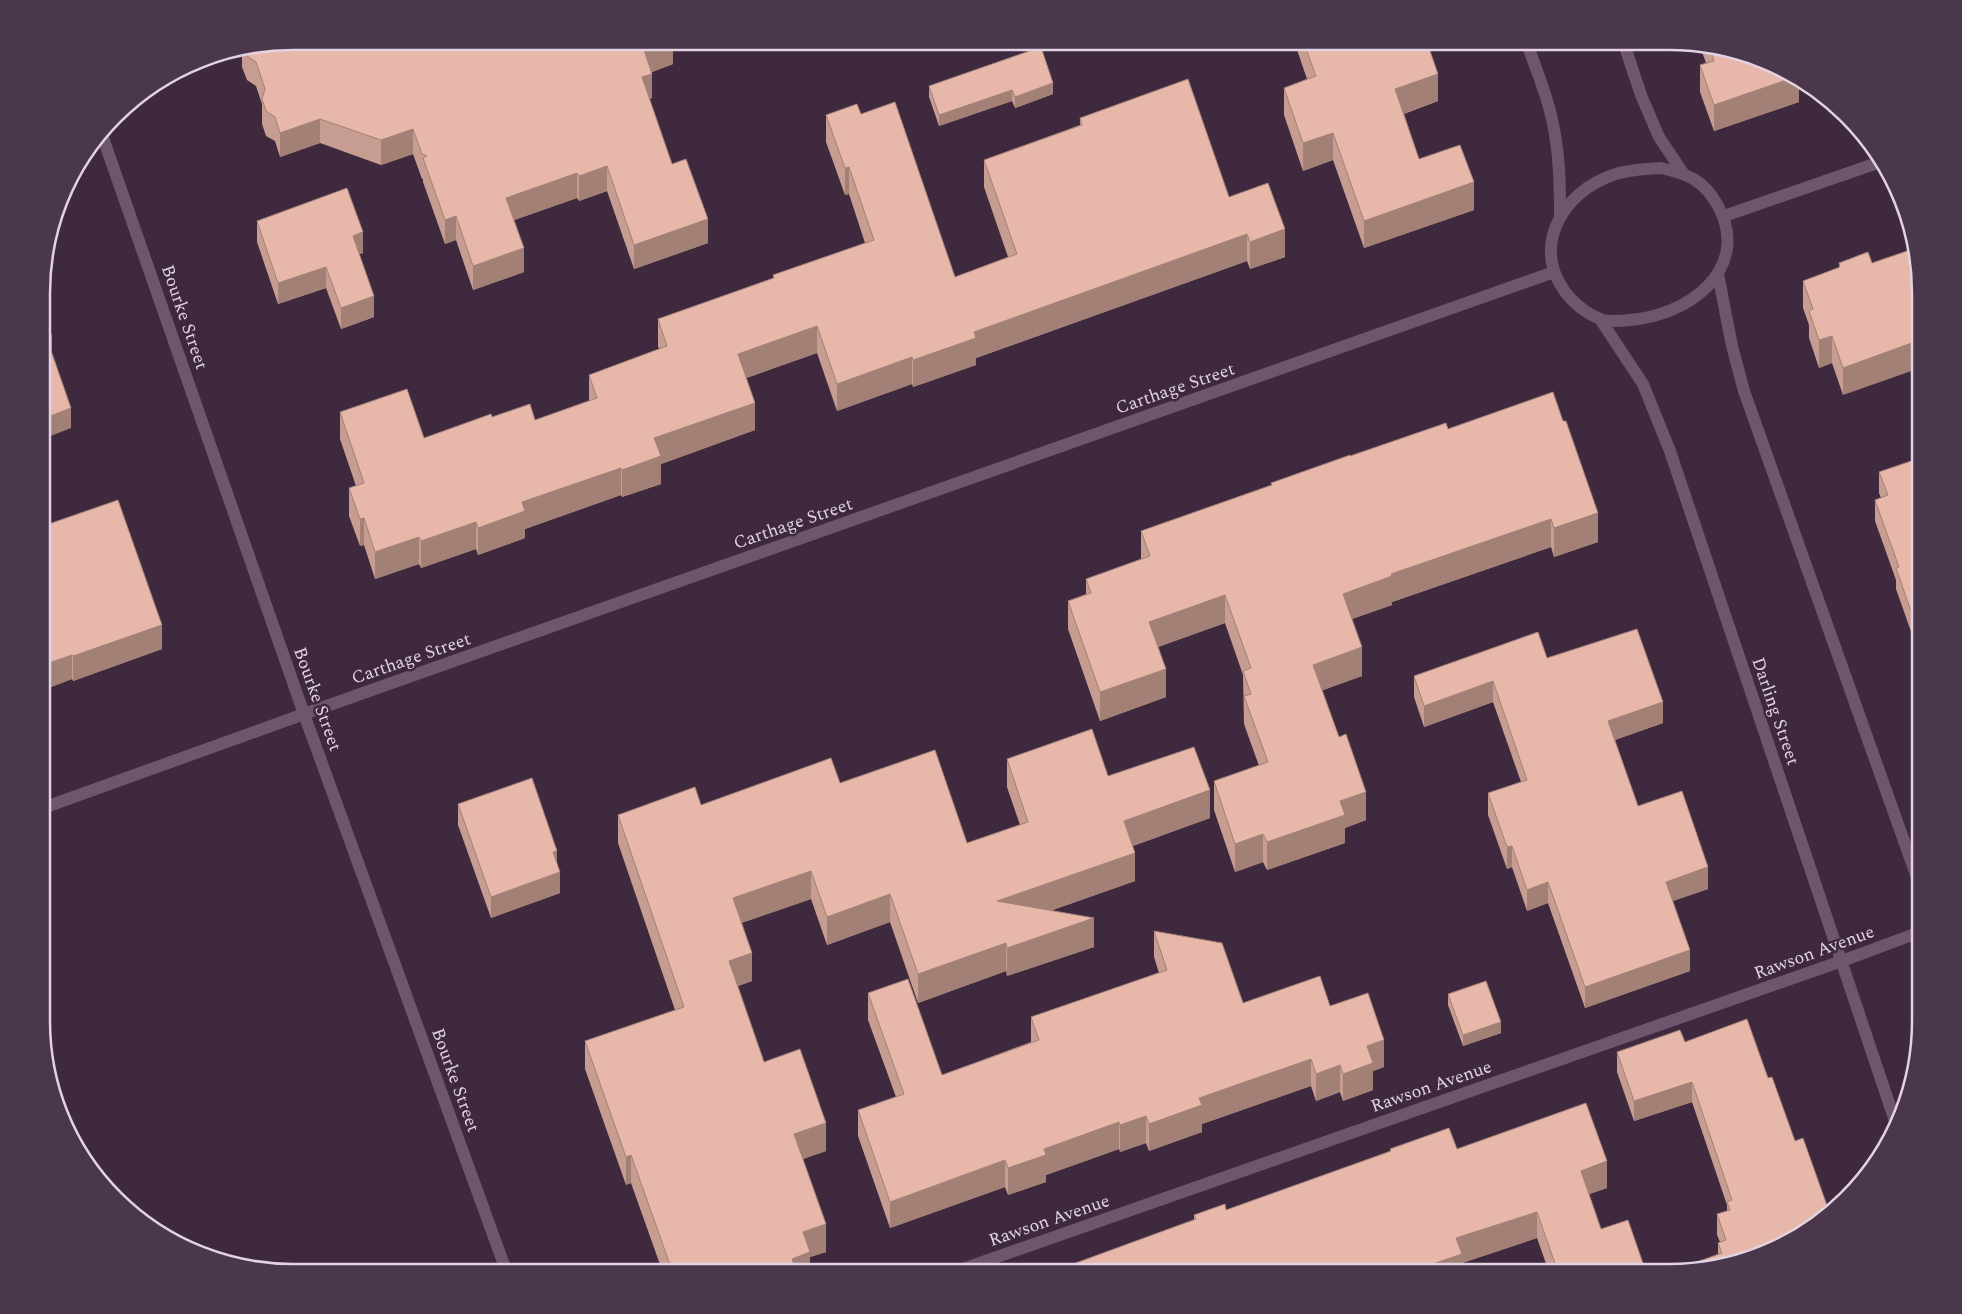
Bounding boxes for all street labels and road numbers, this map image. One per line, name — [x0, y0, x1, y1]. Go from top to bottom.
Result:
street label: Bourke Street — [154, 261, 215, 373]
street label: Carthage Street — [1112, 355, 1238, 422]
street label: Carthage Street — [730, 490, 856, 557]
street label: Carthage Street — [348, 625, 474, 692]
street label: Bourke Street — [286, 643, 349, 755]
street label: Darling Street — [1744, 653, 1807, 769]
street label: Rawson Avenue — [1750, 918, 1878, 987]
street label: Bourke Street — [424, 1024, 487, 1136]
street label: Rawson Avenue — [1367, 1053, 1495, 1120]
street label: Rawson Avenue — [985, 1187, 1113, 1254]

